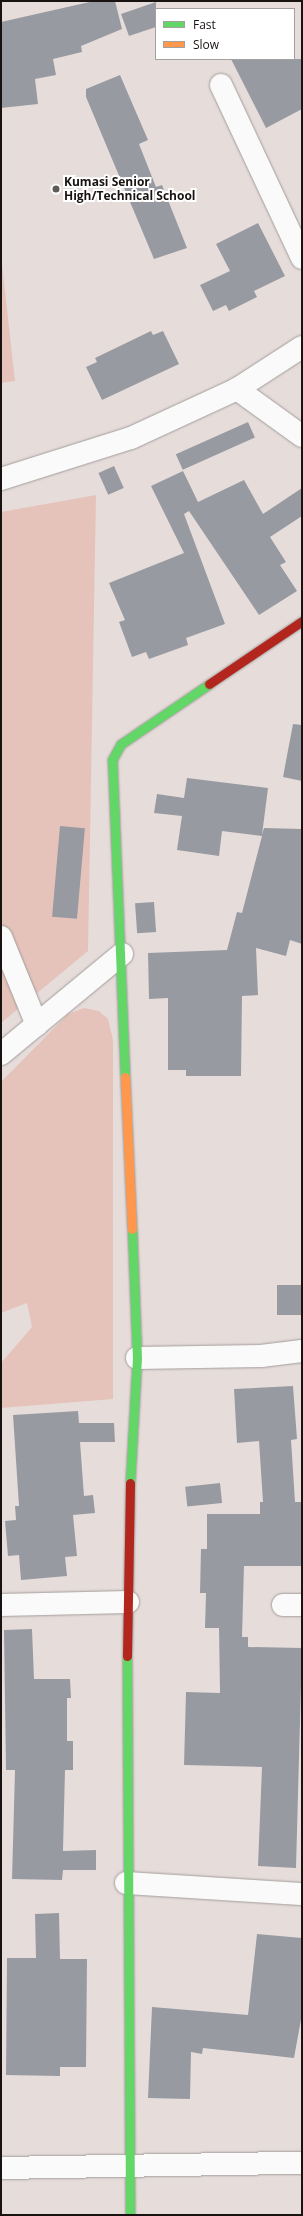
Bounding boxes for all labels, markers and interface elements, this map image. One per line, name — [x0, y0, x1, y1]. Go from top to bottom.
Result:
legend — [155, 8, 295, 60]
text: Fast — [193, 16, 216, 33]
text: Slow — [193, 36, 219, 53]
place label: Kumasi Senior High/Technical School — [64, 175, 195, 203]
marker: Kumasi Senior High/Technical School — [51, 184, 61, 194]

